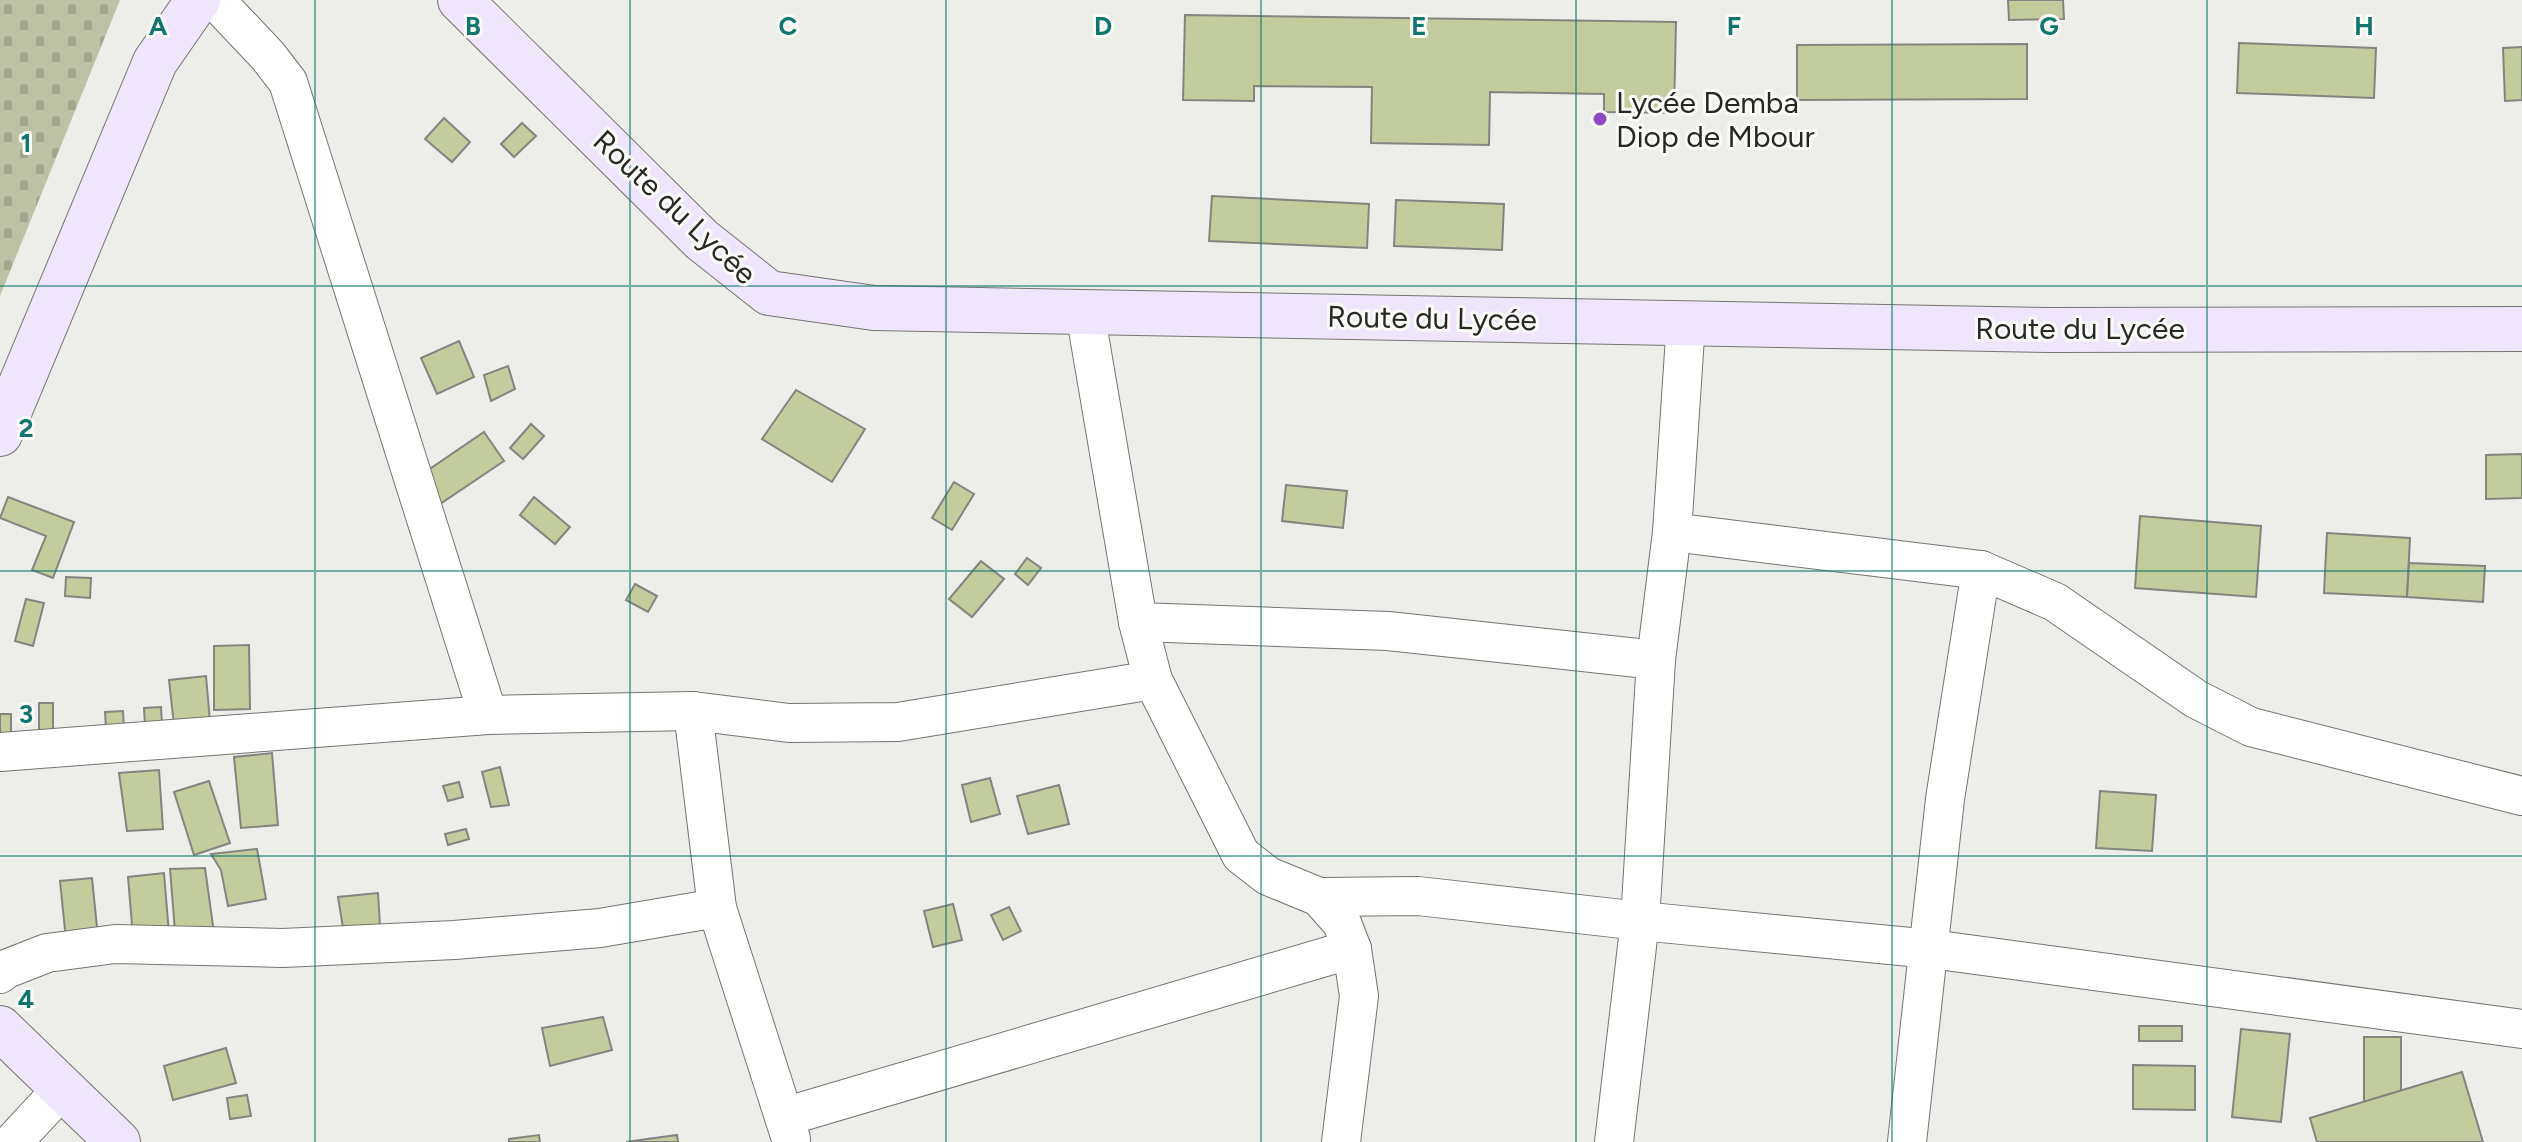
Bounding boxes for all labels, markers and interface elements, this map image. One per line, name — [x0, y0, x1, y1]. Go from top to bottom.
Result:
text: A — [149, 10, 168, 42]
text: B — [465, 10, 481, 42]
text: C — [779, 10, 798, 42]
text: D — [1094, 10, 1112, 42]
text: E — [1411, 10, 1427, 42]
text: F — [1727, 10, 1741, 42]
text: G — [2039, 10, 2059, 42]
text: H — [2354, 10, 2374, 42]
place label: Lycée Demba Diop de Mbour — [1616, 84, 1815, 155]
marker: Lycée Demba Diop de Mbour — [1591, 110, 1609, 128]
street label: Route du Lycée — [586, 122, 764, 292]
text: 1 — [21, 127, 31, 159]
street label: Route du Lycée — [1327, 298, 1537, 338]
street label: Route du Lycée — [1975, 310, 2185, 347]
text: 2 — [18, 412, 34, 444]
text: 3 — [19, 698, 33, 730]
text: 4 — [18, 983, 34, 1015]

